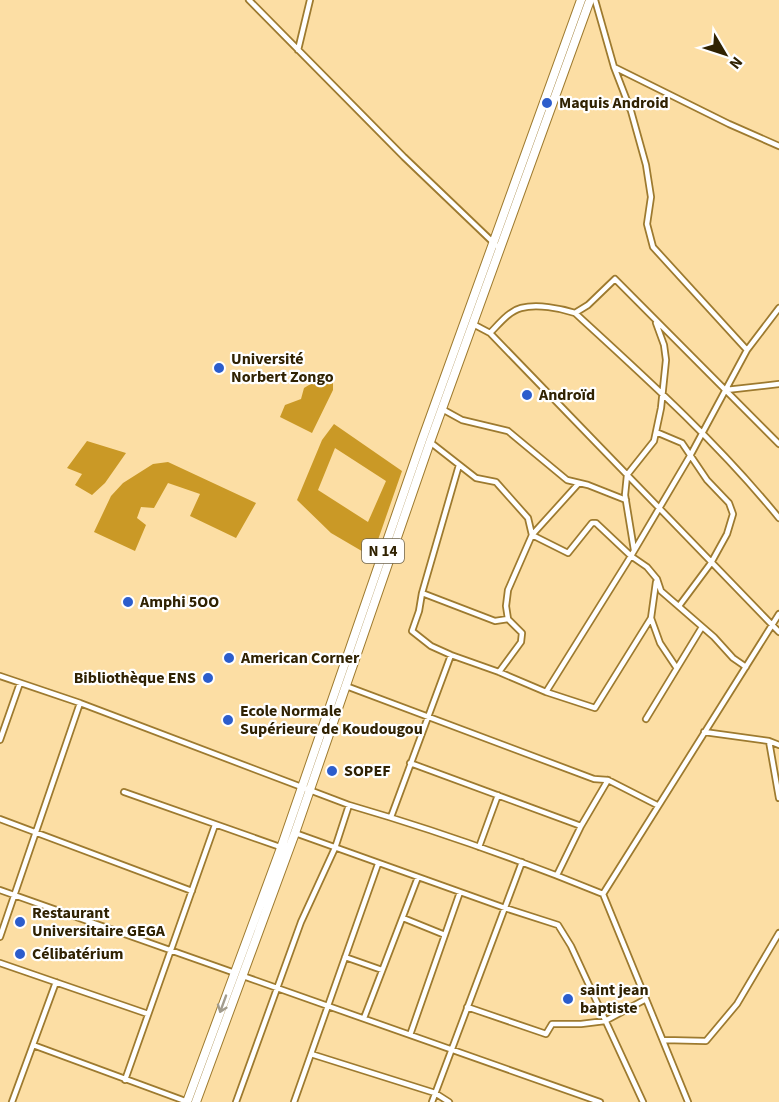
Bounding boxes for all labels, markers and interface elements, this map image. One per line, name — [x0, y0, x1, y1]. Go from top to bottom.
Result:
north arrow — [695, 24, 755, 84]
text: N — [724, 52, 748, 74]
place label: Maquis Android — [559, 92, 669, 114]
marker: Maquis Android — [540, 96, 554, 110]
place label: Université Norbert Zongo — [231, 348, 334, 388]
marker: Université Norbert Zongo — [212, 361, 226, 375]
place label: Androïd — [538, 384, 595, 406]
marker: Androïd — [520, 388, 534, 402]
road number: N 14 — [362, 539, 404, 563]
place label: Amphi 5OO — [139, 591, 219, 613]
marker: Amphi 5OO — [121, 595, 135, 609]
place label: American Corner — [240, 647, 360, 669]
marker: American Corner — [222, 651, 236, 665]
place label: Bibliothèque ENS — [74, 667, 196, 689]
marker: Bibliothèque ENS — [201, 671, 215, 685]
place label: Ecole Normale Supérieure de Koudougou — [240, 700, 423, 740]
marker: Ecole Normale Supérieure de Koudougou — [221, 713, 235, 727]
place label: SOPEF — [344, 760, 391, 782]
marker: SOPEF — [325, 764, 339, 778]
place label: Restaurant Universitaire GEGA — [32, 902, 166, 942]
marker: Restaurant Universitaire GEGA — [13, 915, 27, 929]
place label: Célibatérium — [32, 943, 123, 965]
marker: Célibatérium — [13, 947, 27, 961]
place label: saint jean baptiste — [580, 979, 649, 1019]
marker: saint jean baptiste — [561, 992, 575, 1006]
one-way arrow — [216, 995, 227, 1013]

